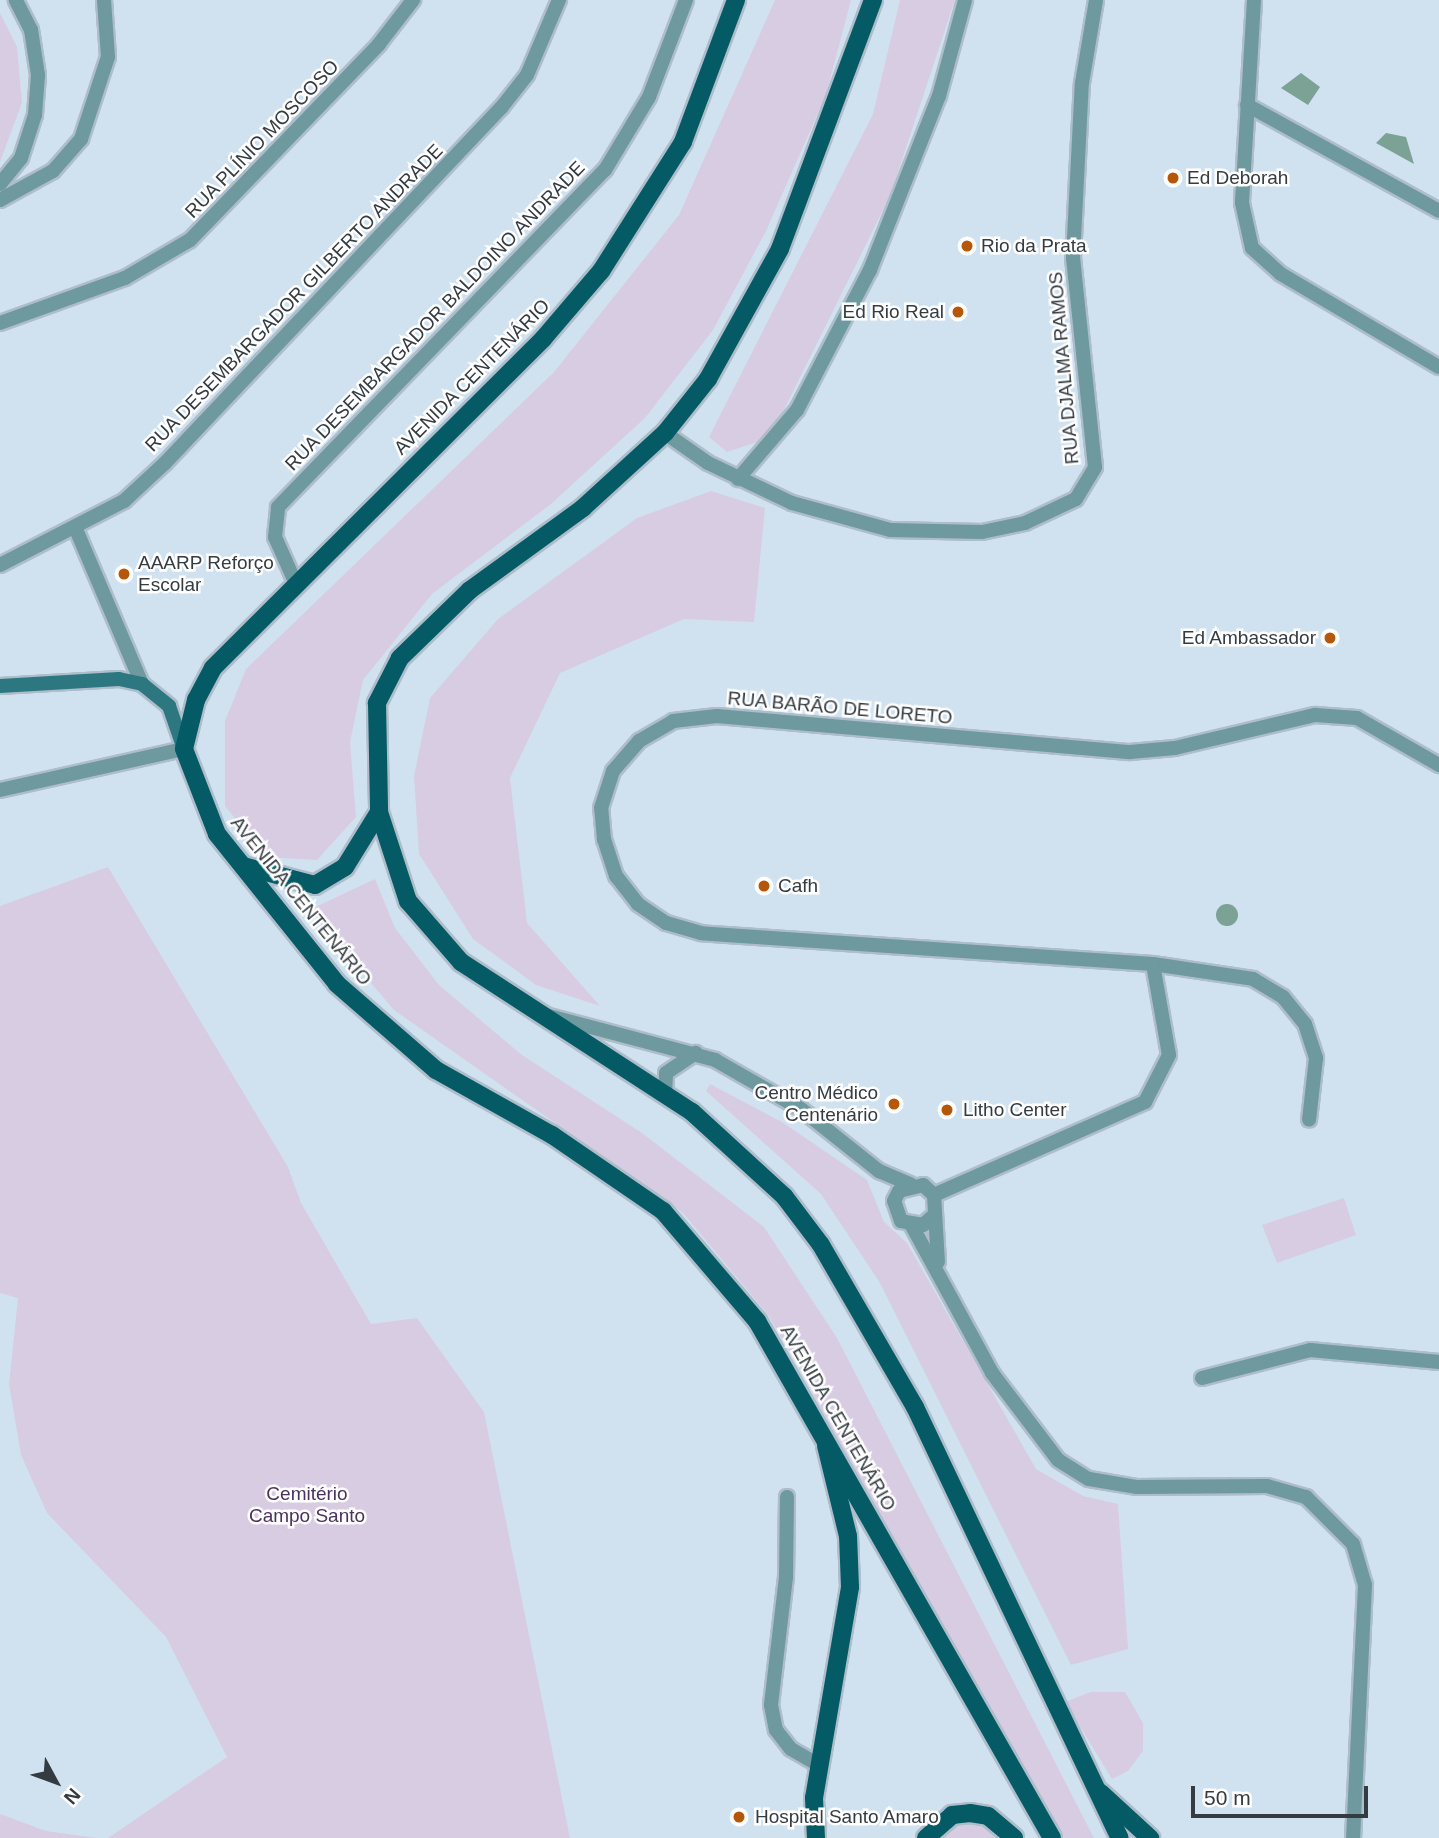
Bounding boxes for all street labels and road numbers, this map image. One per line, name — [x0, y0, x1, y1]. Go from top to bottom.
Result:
street label: RUA PLÍNIO MOSCOSO — [180, 55, 344, 223]
street label: RUA DESEMBARGADOR GILBERTO ANDRADE — [140, 139, 448, 457]
street label: RUA DESEMBARGADOR BALDOINO ANDRADE — [280, 156, 590, 476]
street label: RUA DJALMA RAMOS — [1044, 270, 1084, 466]
street label: AVENIDA CENTENÁRIO — [389, 294, 555, 460]
street label: RUA BARÃO DE LORETO — [726, 687, 954, 729]
street label: AVENIDA CENTENÁRIO — [225, 812, 377, 990]
street label: AVENIDA CENTENÁRIO — [775, 1321, 901, 1515]

